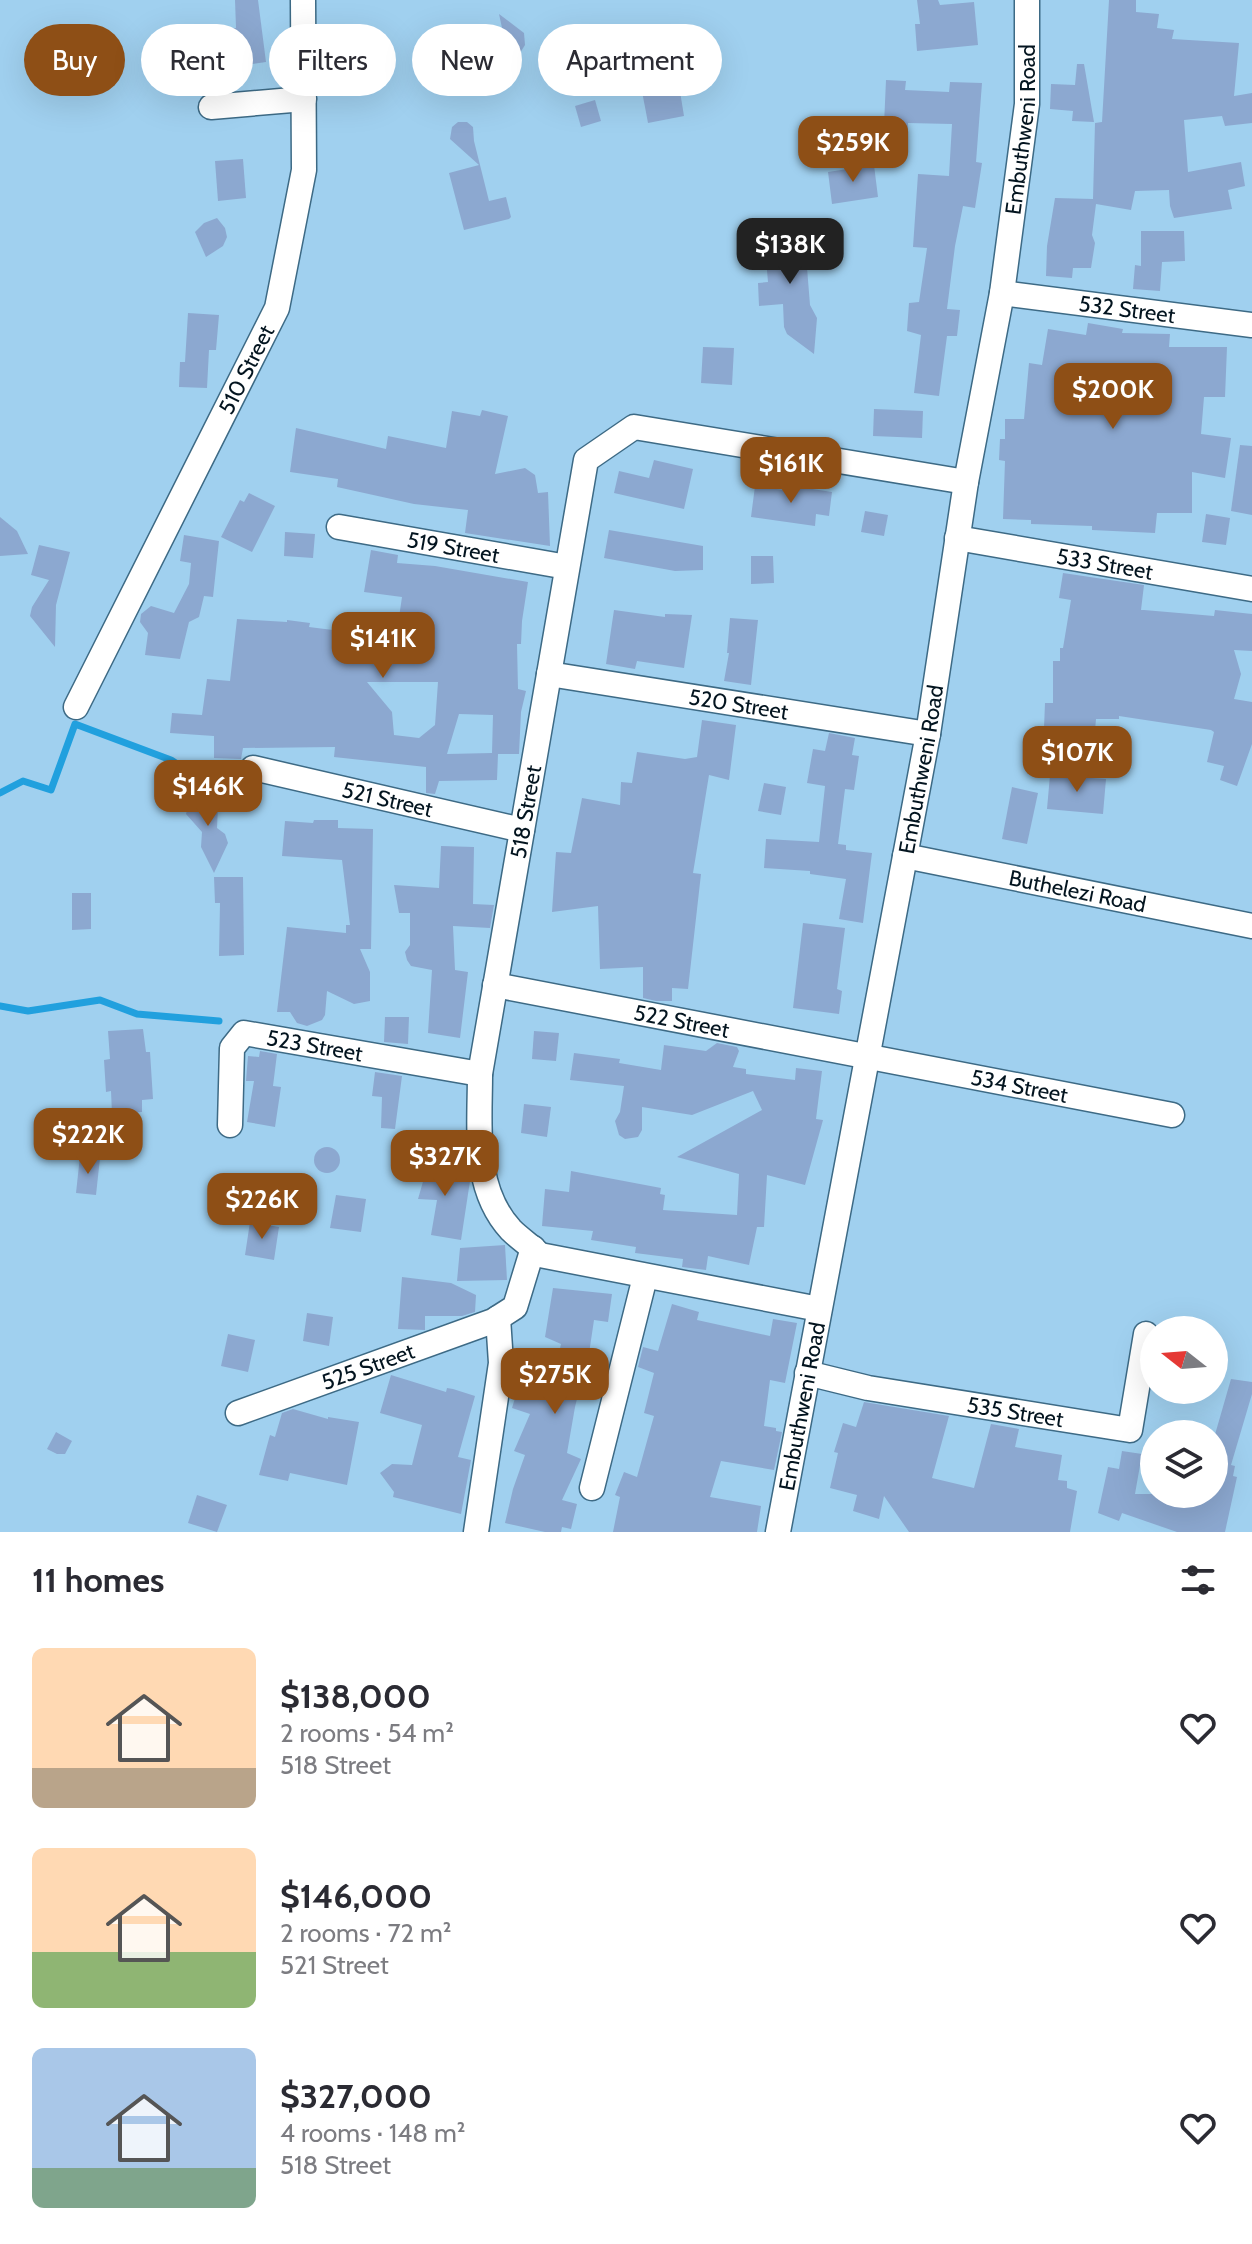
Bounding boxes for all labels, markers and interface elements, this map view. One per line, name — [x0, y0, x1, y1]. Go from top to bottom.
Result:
chip: Buy — [24, 24, 125, 96]
chip: Rent — [141, 24, 253, 96]
chip: Filters — [269, 24, 396, 96]
chip: New — [412, 24, 522, 96]
chip: Apartment — [538, 24, 722, 96]
street label: Embuthweni Road — [1000, 44, 1041, 216]
pin: $259K — [797, 116, 909, 184]
text: $259K — [816, 126, 890, 158]
pin: $138K — [734, 218, 846, 286]
text: $138K — [755, 228, 825, 260]
street label: 532 Street — [1077, 290, 1177, 329]
street label: 510 Street — [213, 320, 280, 419]
pin: $200K — [1057, 363, 1169, 431]
text: $200K — [1072, 373, 1154, 405]
pin: $161K — [735, 437, 847, 505]
text: $161K — [758, 447, 824, 479]
street label: 519 Street — [405, 526, 502, 569]
street label: 533 Street — [1055, 542, 1156, 586]
pin: $141K — [327, 612, 439, 680]
text: $141K — [350, 622, 416, 654]
street label: 520 Street — [687, 683, 791, 726]
street label: Embuthweni Road — [893, 683, 949, 856]
pin: $107K — [1021, 726, 1133, 794]
text: $107K — [1041, 736, 1113, 768]
pin: $146K — [152, 760, 264, 828]
street label: 518 Street — [504, 763, 547, 860]
text: $146K — [172, 770, 244, 802]
street label: 521 Street — [339, 776, 436, 823]
street label: Buthelezi Road — [1006, 864, 1148, 918]
street label: 522 Street — [632, 999, 732, 1044]
street label: 523 Street — [265, 1024, 365, 1067]
street label: 534 Street — [969, 1064, 1071, 1109]
pin: $222K — [32, 1108, 144, 1176]
text: $222K — [52, 1118, 124, 1150]
pin: $327K — [389, 1130, 501, 1198]
text: $327K — [409, 1140, 481, 1172]
pin: $226K — [206, 1173, 318, 1241]
text: $226K — [225, 1183, 299, 1215]
north arrow — [1140, 1316, 1228, 1404]
map controls — [1140, 1316, 1228, 1508]
street label: Embuthweni Road — [773, 1320, 831, 1493]
street label: 525 Street — [318, 1337, 419, 1396]
pin: $275K — [499, 1348, 611, 1416]
text: $275K — [519, 1358, 591, 1390]
street label: 535 Street — [965, 1391, 1066, 1433]
button: layers — [1140, 1420, 1228, 1508]
icon: filters — [1176, 1558, 1220, 1602]
text: 11 homes — [32, 1559, 164, 1601]
text: $138,000 — [280, 1675, 431, 1717]
icon: home — [96, 1680, 192, 1776]
icon: heart — [1176, 1706, 1220, 1750]
text: 2 rooms · 54 m² — [280, 1717, 454, 1749]
text: 518 Street — [280, 1749, 391, 1781]
text: $146,000 — [280, 1875, 432, 1917]
icon: home — [96, 1880, 192, 1976]
icon: heart — [1176, 1906, 1220, 1950]
text: 2 rooms · 72 m² — [280, 1917, 451, 1949]
text: 521 Street — [280, 1949, 389, 1981]
text: $327,000 — [280, 2075, 432, 2117]
icon: home — [96, 2080, 192, 2176]
icon: heart — [1176, 2106, 1220, 2150]
text: 4 rooms · 148 m² — [280, 2117, 465, 2149]
text: 518 Street — [280, 2149, 391, 2181]

